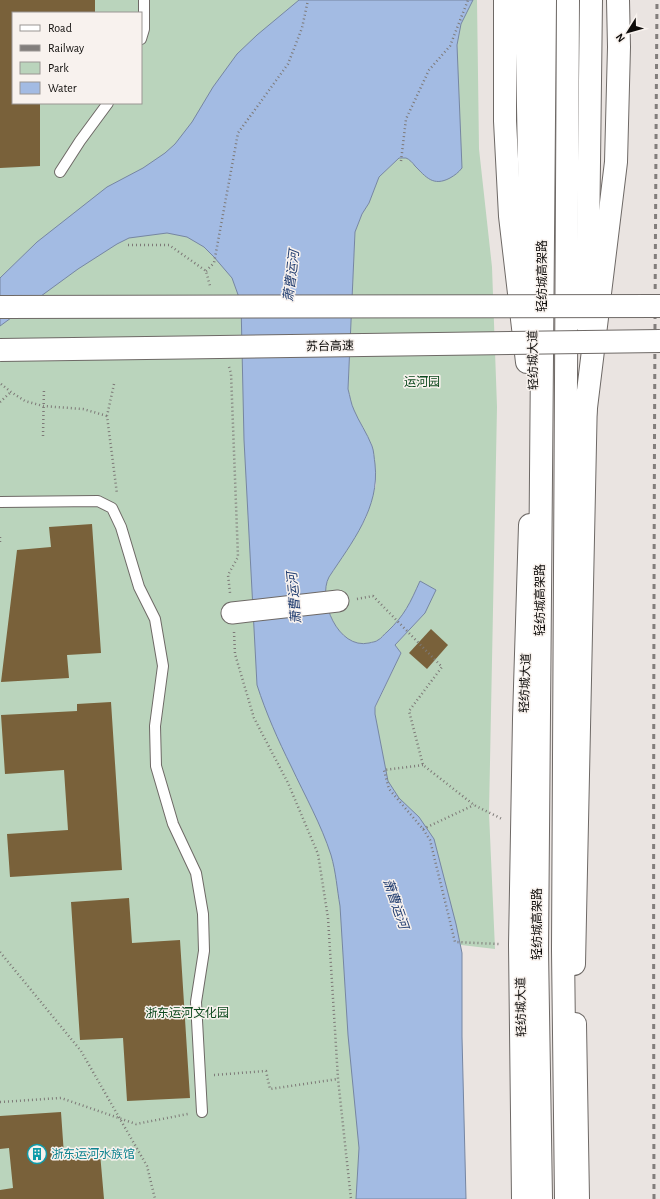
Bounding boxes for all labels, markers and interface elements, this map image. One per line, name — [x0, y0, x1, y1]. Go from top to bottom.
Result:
legend — [12, 12, 142, 104]
north arrow — [608, 12, 648, 52]
text: Road — [48, 22, 72, 34]
text: N — [614, 31, 627, 44]
text: Railway — [48, 42, 84, 55]
text: Park — [48, 62, 69, 74]
text: Water — [48, 82, 77, 94]
street label: 轻纺城高架路 — [535, 240, 548, 312]
water label: 萧曹运河 — [281, 246, 302, 303]
street label: 轻纺城大道 — [525, 330, 540, 390]
street label: 苏台高速 — [306, 339, 354, 352]
park label: 运河园 — [404, 375, 440, 388]
street label: 轻纺城高架路 — [533, 564, 546, 636]
water label: 萧曹运河 — [285, 569, 304, 625]
street label: 轻纺城大道 — [517, 653, 532, 713]
water label: 萧曹运河 — [380, 877, 412, 934]
street label: 轻纺城高架路 — [530, 888, 543, 960]
street label: 轻纺城大道 — [513, 977, 528, 1037]
park label: 浙东运河文化园 — [145, 1006, 229, 1019]
building icon: 浙东运河水族馆 — [26, 1143, 48, 1165]
place label: 浙东运河水族馆 — [51, 1147, 135, 1160]

